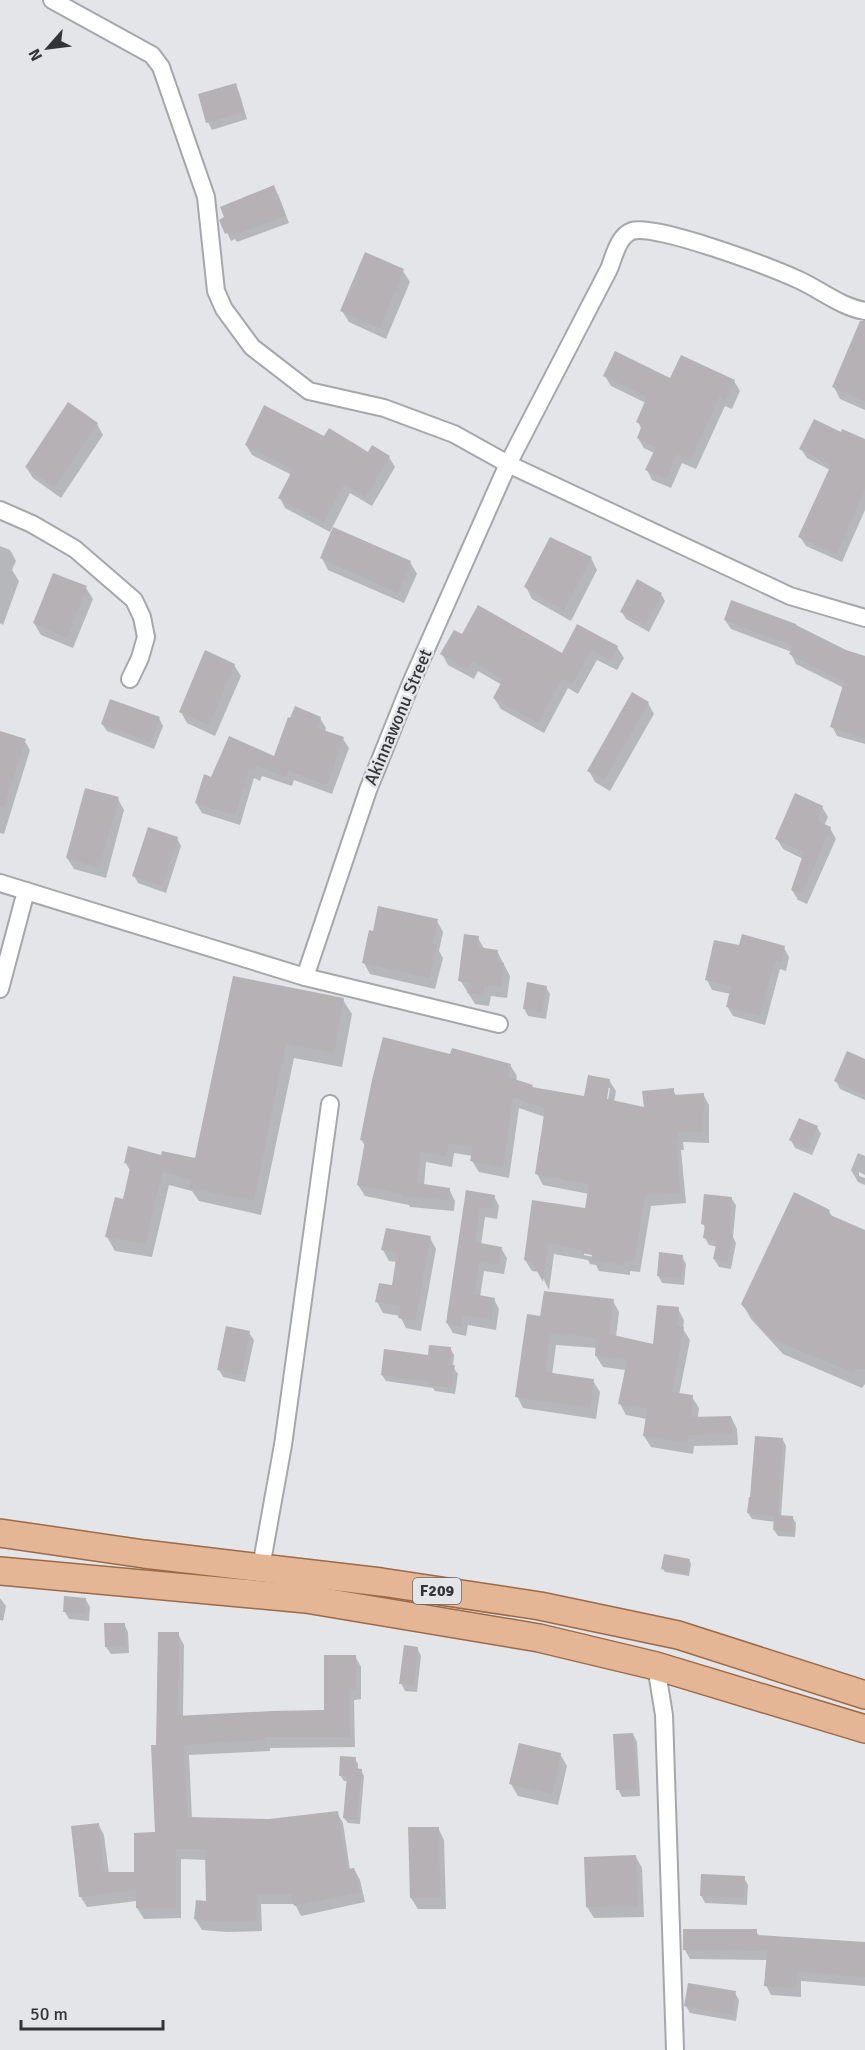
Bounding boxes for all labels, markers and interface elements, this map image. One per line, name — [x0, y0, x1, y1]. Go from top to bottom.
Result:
north arrow — [18, 18, 78, 78]
text: N — [24, 45, 47, 64]
street label: Akinnawonu Street — [359, 645, 437, 789]
road number: F209 — [413, 1578, 461, 1604]
scale bar — [21, 1993, 164, 2031]
text: 50 m — [30, 2003, 68, 2025]

